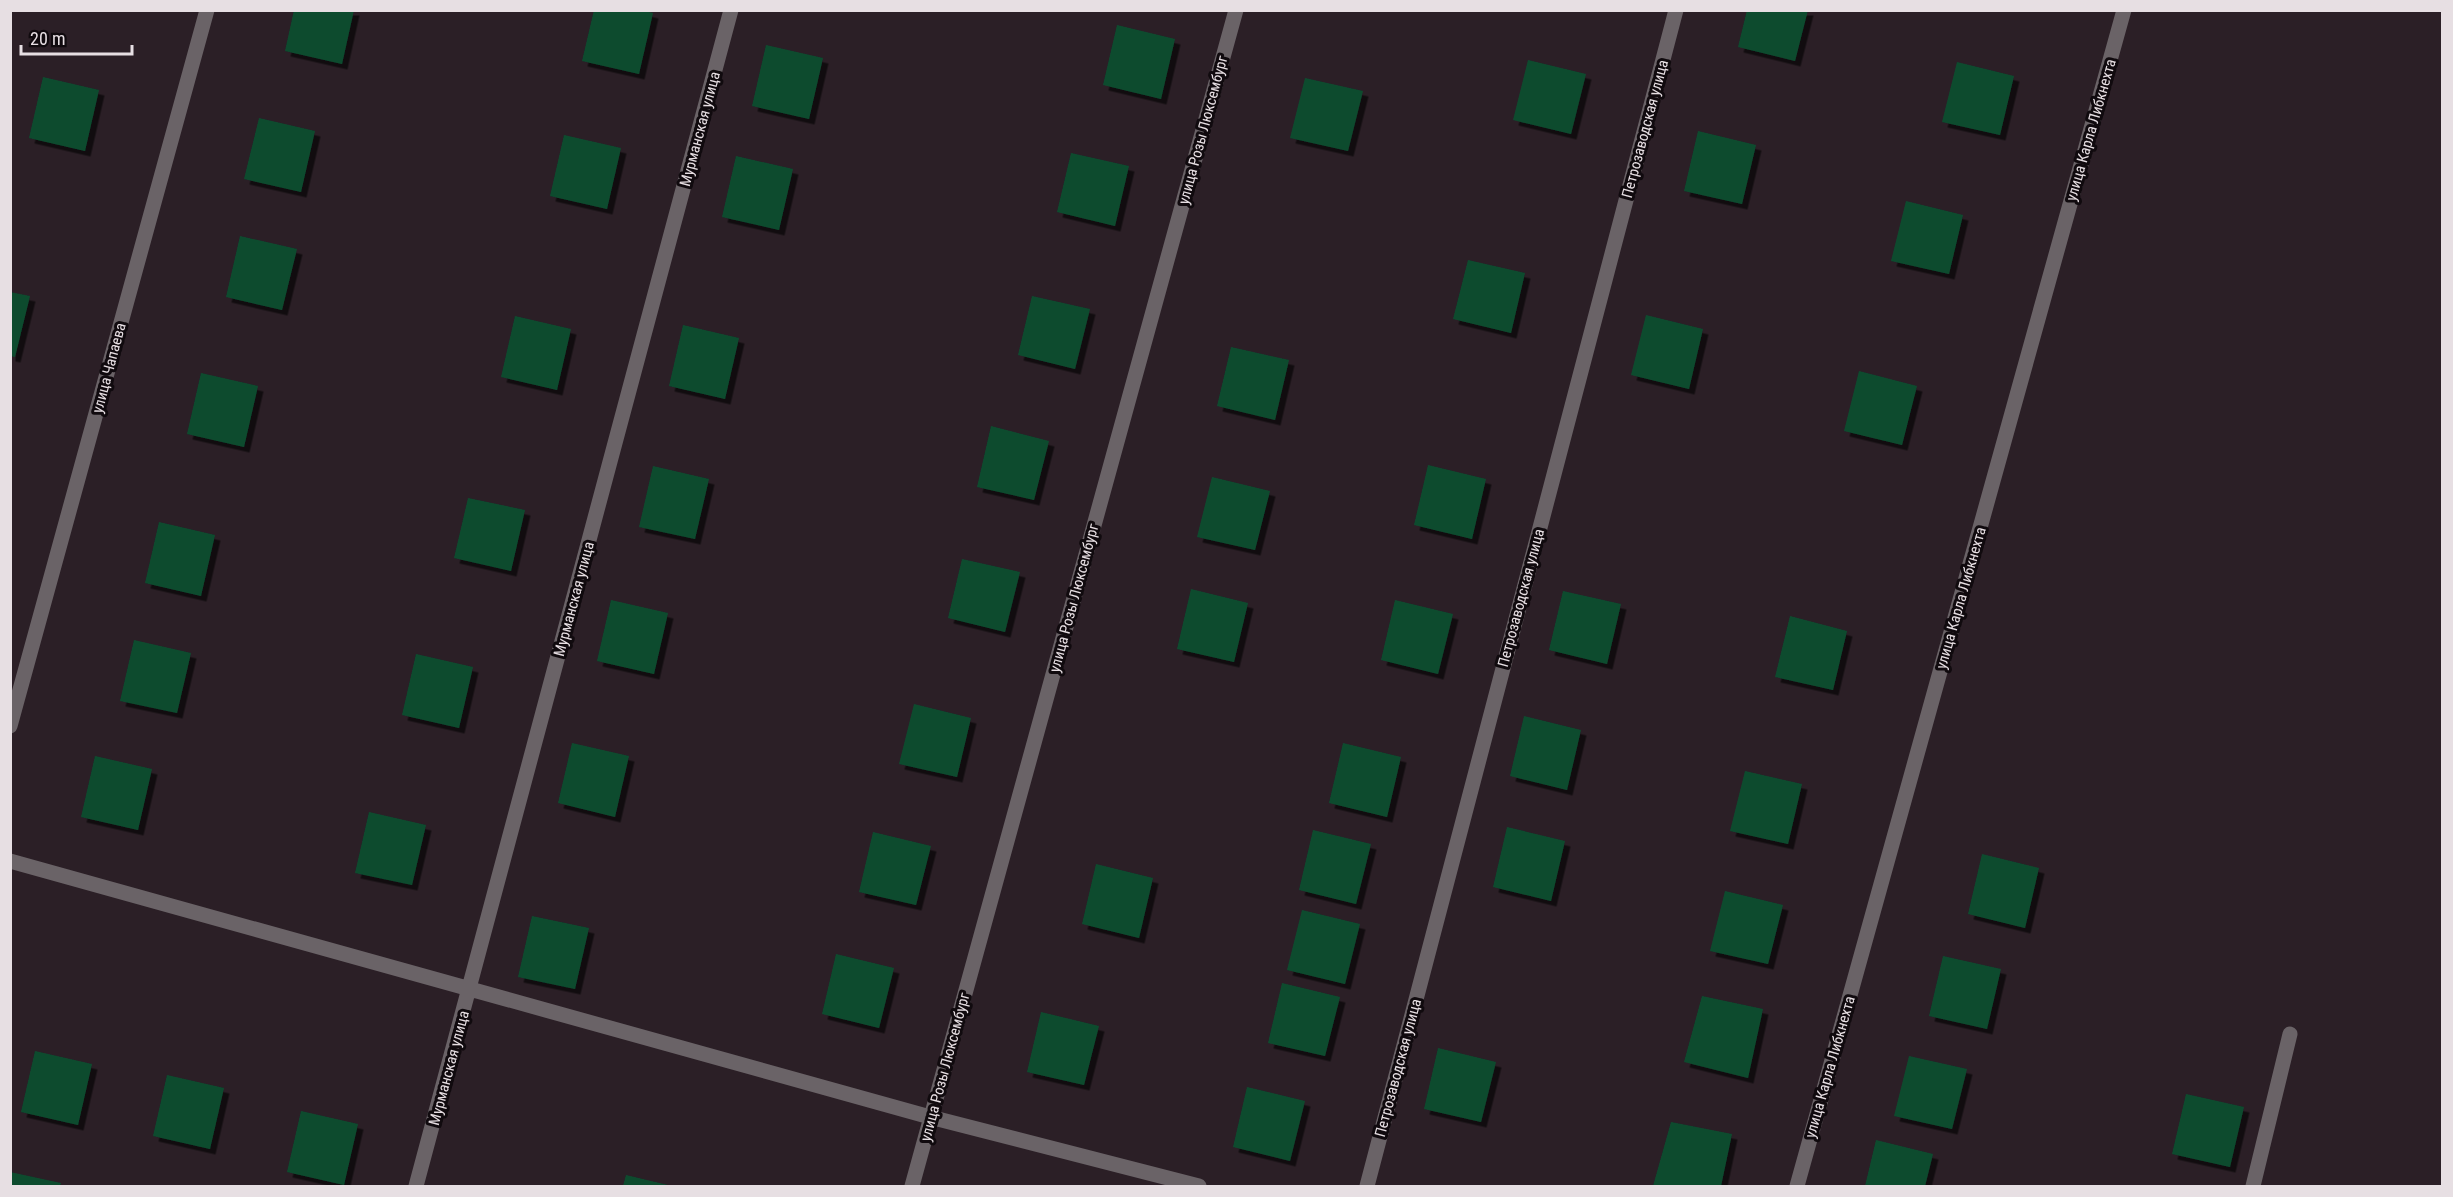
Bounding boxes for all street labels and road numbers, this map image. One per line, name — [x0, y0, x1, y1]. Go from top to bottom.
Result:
street label: улица Розы Люксембург — [1175, 53, 1232, 206]
street label: улица Карла Либкнехта — [2062, 57, 2120, 203]
street label: Петрозаводская улица — [1618, 58, 1672, 200]
street label: Мурманская улица — [676, 70, 724, 188]
street label: улица Чапаева — [88, 321, 130, 415]
street label: улица Розы Люксембург — [1046, 521, 1103, 674]
street label: улица Карла Либкнехта — [1932, 525, 1990, 671]
street label: Петрозаводская улица — [1494, 527, 1548, 669]
street label: Мурманская улица — [550, 540, 598, 658]
street label: улица Розы Люксембург — [917, 990, 974, 1143]
street label: улица Карла Либкнехта — [1801, 994, 1859, 1140]
street label: Петрозаводская улица — [1371, 997, 1425, 1139]
street label: Мурманская улица — [425, 1009, 473, 1127]

